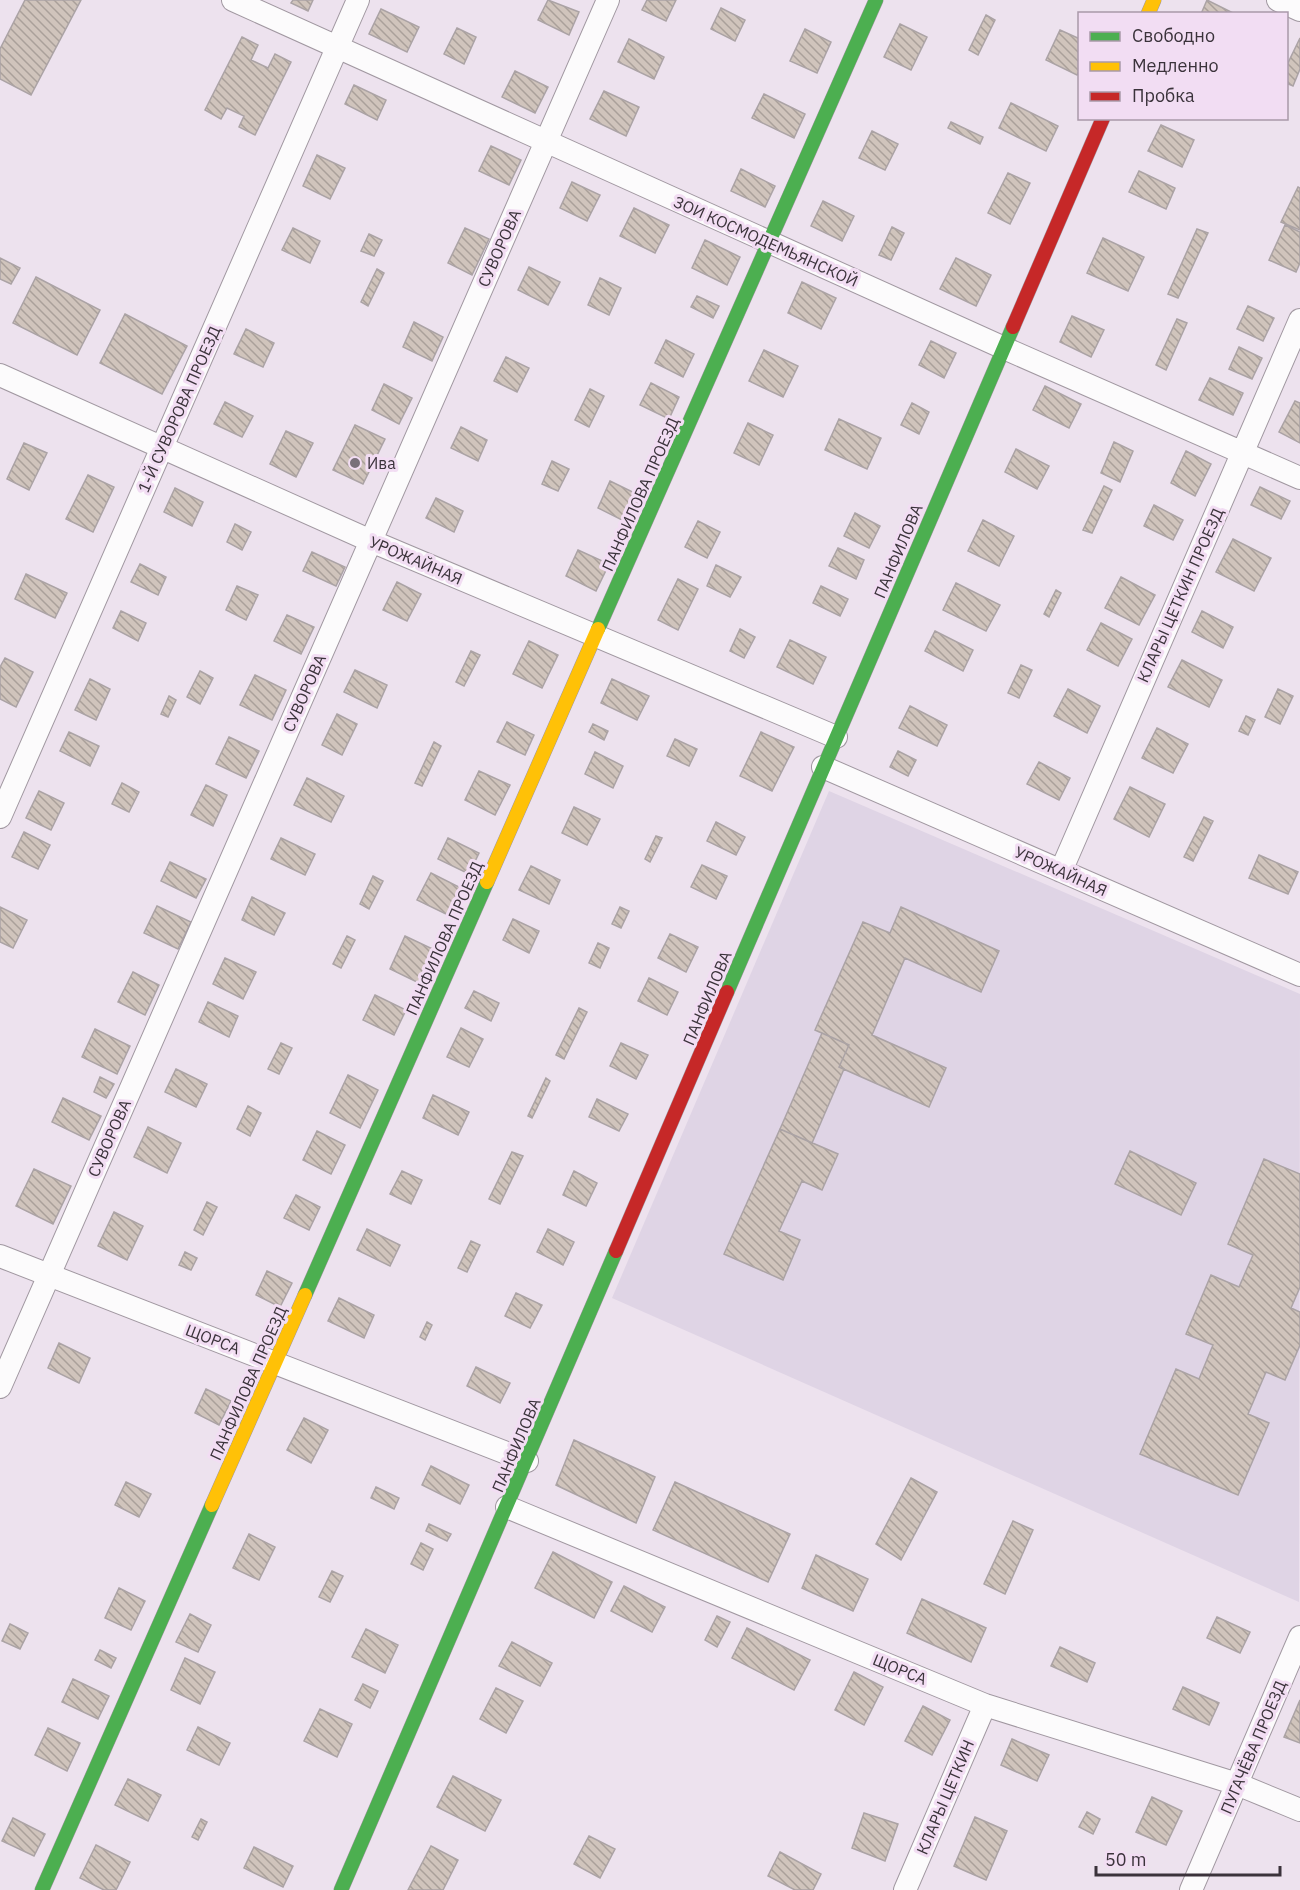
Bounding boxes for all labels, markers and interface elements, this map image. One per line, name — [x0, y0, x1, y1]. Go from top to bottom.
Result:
legend — [1078, 12, 1288, 120]
text: Свободно — [1132, 24, 1215, 47]
text: Медленно — [1132, 54, 1219, 77]
text: Пробка — [1132, 84, 1195, 107]
street label: ЗОИ КОСМОДЕМЬЯНСКОЙ — [671, 191, 861, 291]
street label: СУВОРОВА — [473, 206, 525, 290]
street label: 1-Й СУВОРОВА ПРОЕЗД — [133, 322, 225, 495]
street label: ПАНФИЛОВА ПРОЕЗД — [597, 414, 683, 574]
place label: Ива — [367, 453, 396, 473]
marker: Ива — [348, 456, 362, 470]
street label: ПАНФИЛОВА — [869, 501, 927, 601]
street label: КЛАРЫ ЦЕТКИН ПРОЕЗД — [1132, 504, 1228, 685]
street label: УРОЖАЙНАЯ — [366, 531, 466, 589]
street label: СУВОРОВА — [278, 651, 330, 735]
street label: УРОЖАЙНАЯ — [1012, 842, 1110, 900]
street label: ПАНФИЛОВА ПРОЕЗД — [401, 858, 487, 1018]
street label: ПАНФИЛОВА — [678, 948, 736, 1048]
street label: СУВОРОВА — [83, 1096, 135, 1180]
street label: ПАНФИЛОВА ПРОЕЗД — [205, 1303, 291, 1463]
street label: ЩОРСА — [183, 1319, 243, 1359]
street label: ПАНФИЛОВА — [487, 1395, 545, 1495]
street label: ЩОРСА — [870, 1649, 930, 1689]
street label: ПУГАЧЁВА ПРОЕЗД — [1216, 1677, 1290, 1817]
street label: КЛАРЫ ЦЕТКИН — [912, 1737, 978, 1857]
scale bar — [1096, 1839, 1280, 1877]
text: 50 m — [1105, 1848, 1147, 1871]

